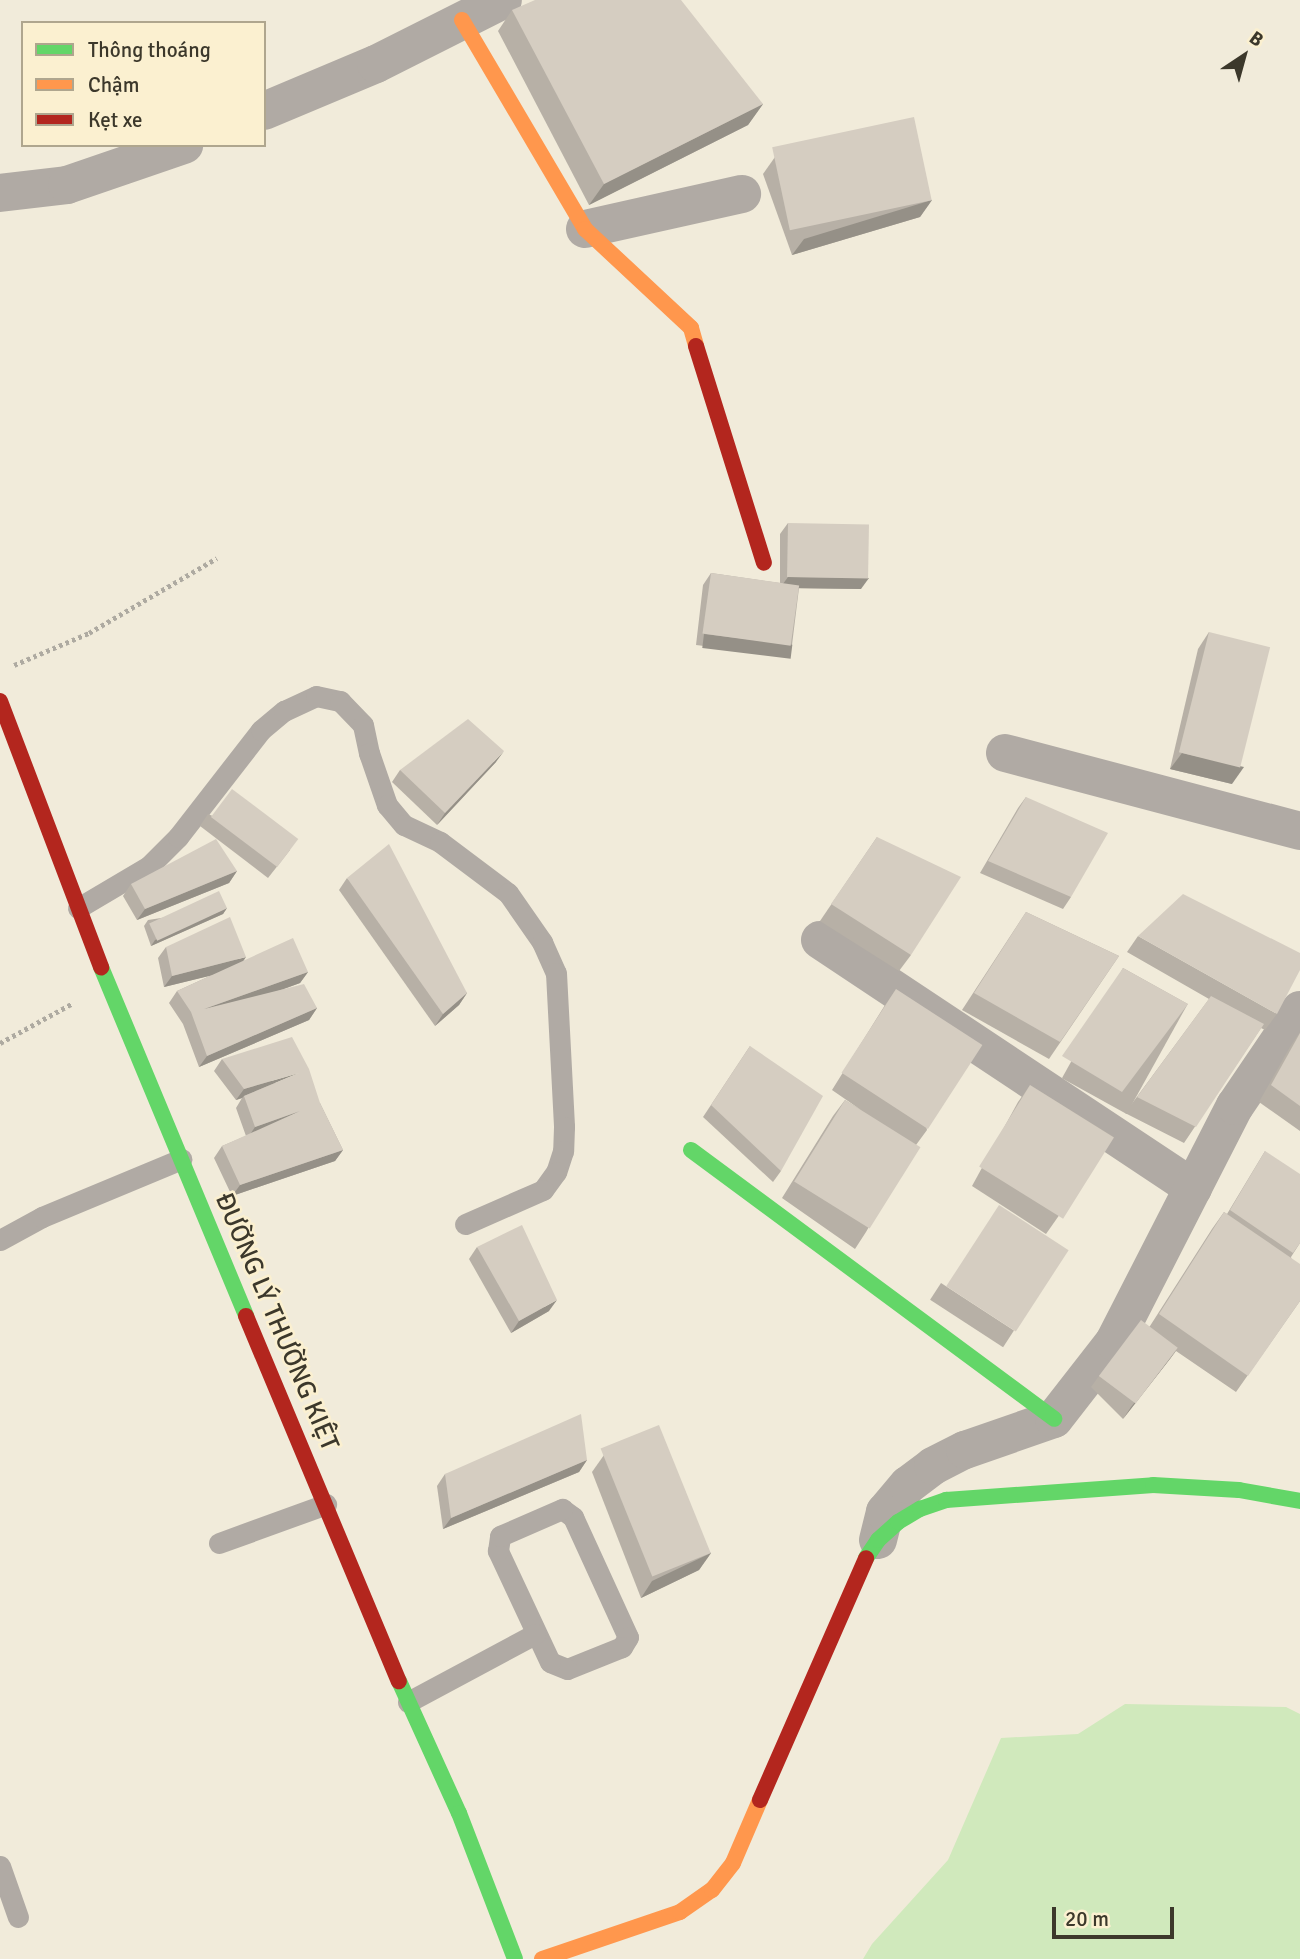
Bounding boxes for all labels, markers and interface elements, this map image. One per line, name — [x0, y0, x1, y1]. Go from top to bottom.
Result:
legend — [21, 21, 266, 147]
north arrow — [1209, 21, 1279, 91]
text: B — [1245, 26, 1268, 52]
text: Thông thoáng — [88, 37, 211, 63]
text: Chậm — [88, 72, 140, 98]
text: Kẹt xe — [88, 107, 142, 133]
street label: ĐƯỜNG LÝ THƯỜNG KIỆT — [208, 1188, 344, 1456]
scale bar — [1055, 1892, 1178, 1936]
text: 20 m — [1065, 1906, 1109, 1932]

